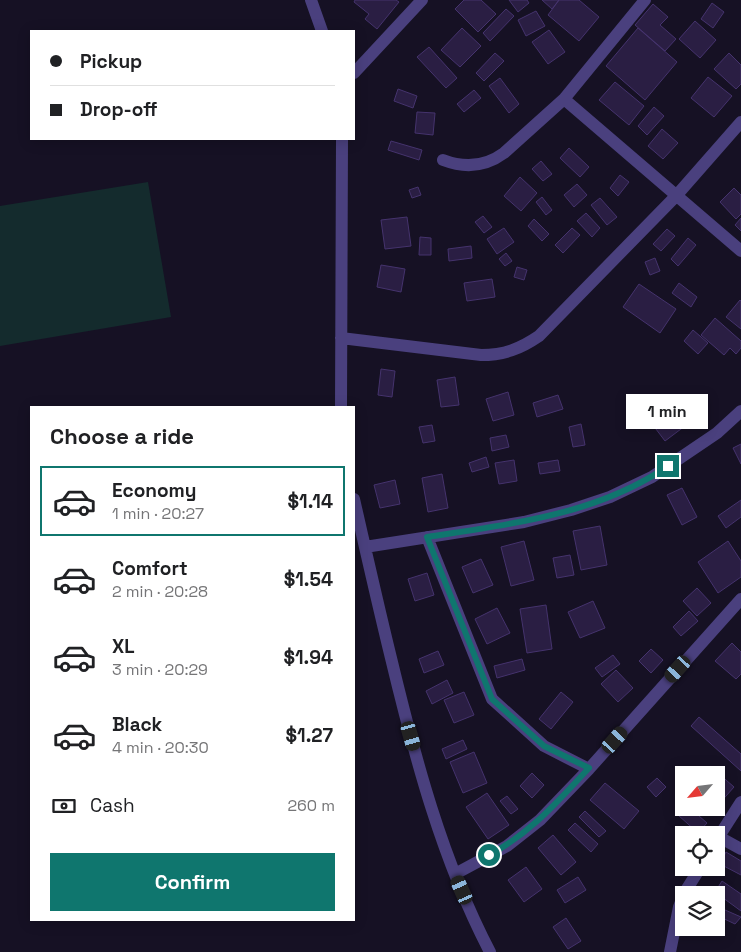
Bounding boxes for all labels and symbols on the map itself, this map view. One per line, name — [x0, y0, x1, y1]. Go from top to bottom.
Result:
callout: 1 min — [627, 394, 709, 428]
route end — [657, 455, 679, 477]
car — [662, 653, 693, 685]
car — [399, 720, 422, 752]
car — [599, 724, 630, 756]
north arrow — [675, 766, 725, 816]
route start — [478, 844, 500, 866]
car — [449, 873, 474, 907]

